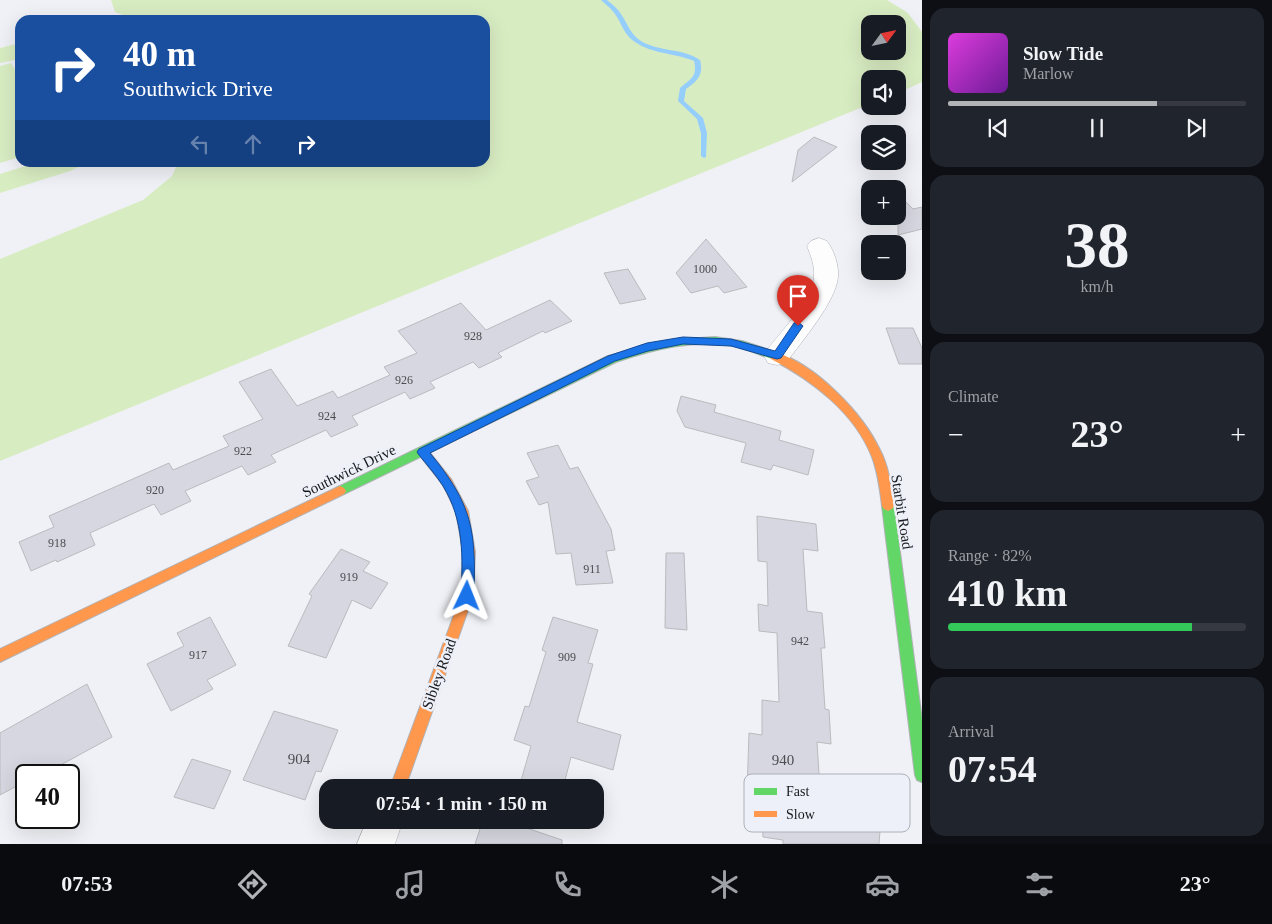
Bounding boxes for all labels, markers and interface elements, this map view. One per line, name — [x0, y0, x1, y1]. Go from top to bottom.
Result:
north arrow — [861, 15, 906, 60]
map controls — [861, 15, 906, 280]
icon: right — [40, 35, 105, 100]
text: 40 m — [123, 35, 196, 74]
text: Slow Tide — [1023, 43, 1103, 64]
text: Marlow — [1023, 65, 1074, 82]
button: sound — [861, 70, 906, 115]
text: Southwick Drive — [123, 76, 273, 101]
icon: previous — [984, 114, 1012, 142]
icon: pause — [1083, 114, 1111, 142]
icon: next — [1182, 114, 1210, 142]
button: layers — [861, 125, 906, 170]
icon: left — [186, 130, 214, 158]
icon: ahead — [239, 130, 267, 158]
icon: right — [292, 130, 320, 158]
button: + — [861, 180, 906, 225]
text: 38 — [1065, 209, 1130, 281]
button: − — [861, 235, 906, 280]
house number: 1000 — [693, 262, 717, 276]
pin — [777, 275, 819, 326]
text: km/h — [1081, 278, 1113, 295]
icon: arrive — [784, 282, 812, 310]
house number: 928 — [464, 329, 482, 343]
house number: 926 — [395, 373, 413, 387]
text: Climate — [948, 388, 999, 405]
house number: 924 — [318, 409, 336, 423]
text: 23° — [1070, 413, 1124, 455]
text: − — [948, 419, 964, 450]
text: + — [1230, 419, 1246, 450]
street label: Southwick Drive — [300, 441, 399, 501]
house number: 922 — [234, 444, 252, 458]
street label: Starbit Road — [888, 474, 916, 551]
house number: 920 — [146, 483, 164, 497]
house number: 918 — [48, 536, 66, 550]
text: Range · 82% — [948, 547, 1032, 564]
house number: 911 — [583, 562, 601, 576]
position arrow — [440, 569, 492, 621]
house number: 919 — [340, 570, 358, 584]
text: 410 km — [948, 572, 1067, 614]
house number: 942 — [791, 634, 809, 648]
street label: Sibley Road — [419, 636, 459, 711]
house number: 917 — [189, 648, 207, 662]
house number: 909 — [558, 650, 576, 664]
text: Arrival — [948, 723, 994, 740]
text: 07:54 — [948, 748, 1037, 790]
house number: 904 — [288, 751, 311, 767]
house number: 940 — [772, 752, 794, 768]
speed limit sign: 40 — [15, 764, 80, 829]
legend — [744, 774, 910, 832]
text: Fast — [786, 784, 809, 799]
text: 07:54 · 1 min · 150 m — [376, 793, 547, 814]
text: Slow — [786, 807, 816, 822]
icon: directions — [235, 867, 270, 902]
icon: music — [393, 867, 428, 902]
icon: phone — [550, 867, 585, 902]
icon: climate — [707, 867, 742, 902]
icon: car — [865, 867, 900, 902]
icon: filters — [1022, 867, 1057, 902]
text: 07:53 — [61, 871, 113, 896]
text: 23° — [1180, 871, 1211, 896]

